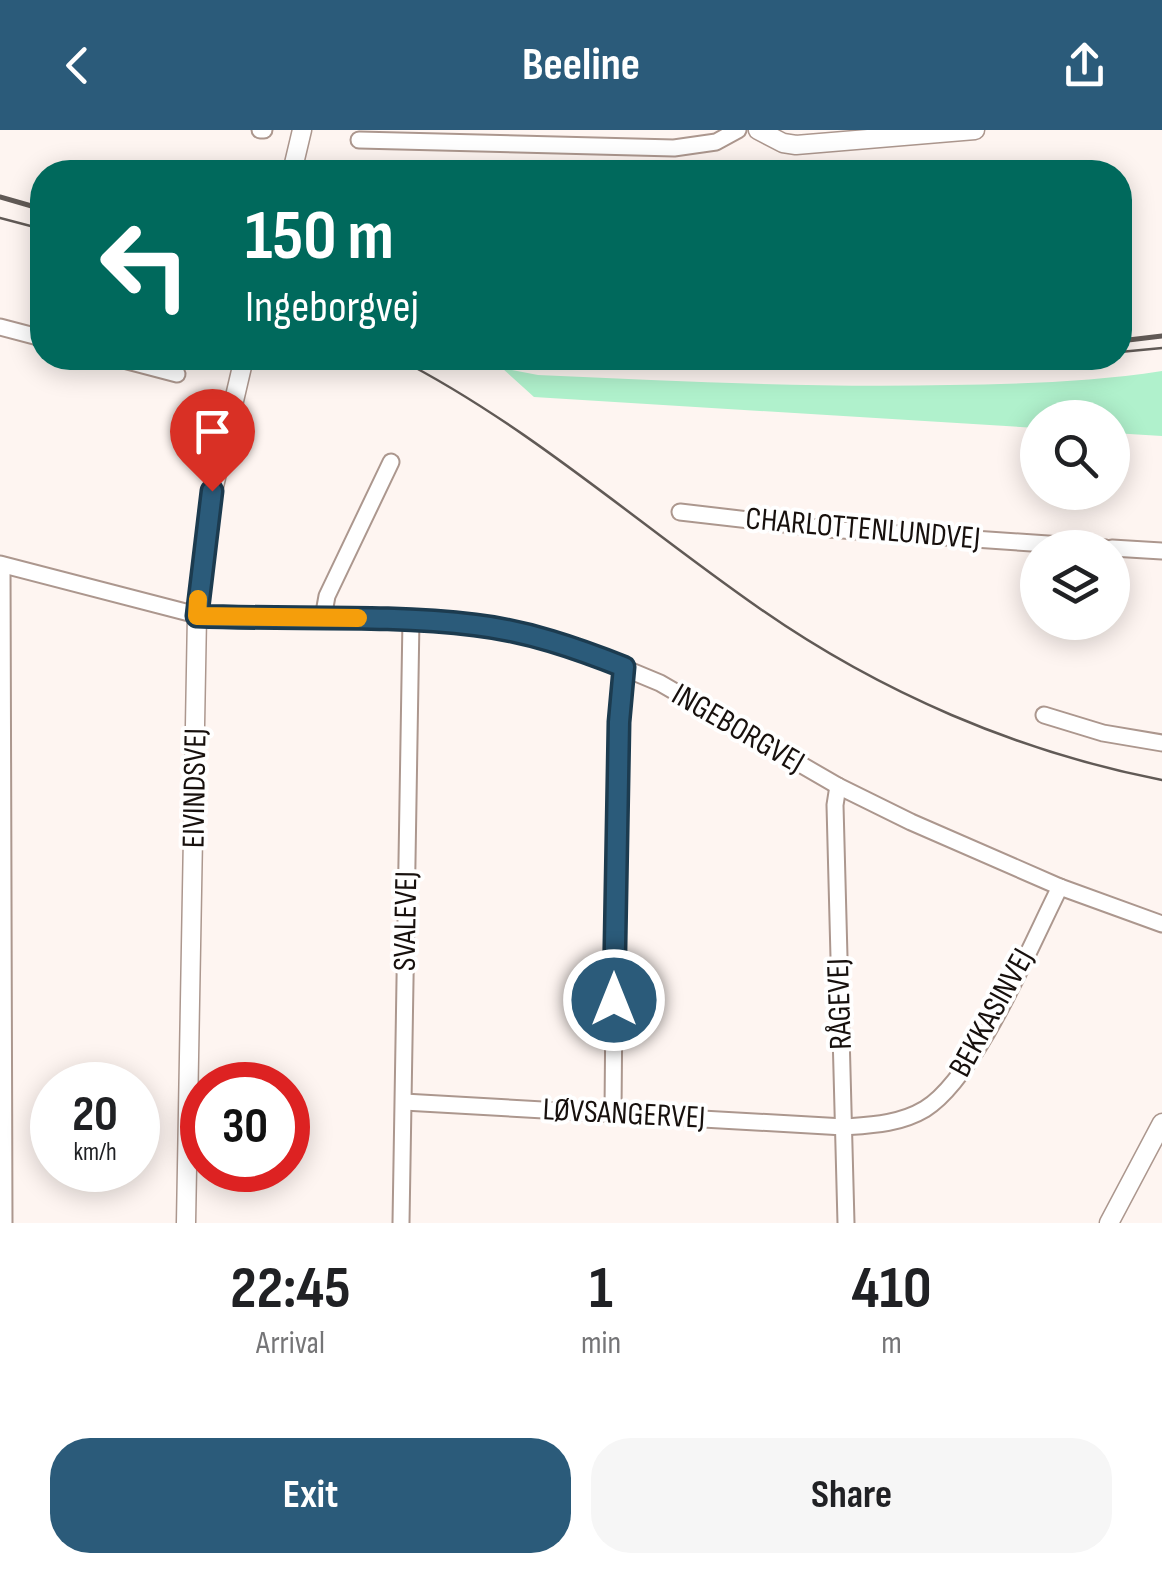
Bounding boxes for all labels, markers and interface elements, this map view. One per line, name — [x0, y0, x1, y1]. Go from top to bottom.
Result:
icon: back — [50, 38, 105, 93]
text: Beeline — [522, 38, 640, 93]
icon: share — [1057, 38, 1112, 93]
text: 150 m — [245, 195, 394, 279]
icon: left — [80, 200, 210, 330]
text: Ingeborgvej — [245, 280, 419, 335]
pin — [170, 389, 255, 492]
map controls — [1020, 400, 1130, 640]
button: search — [1020, 400, 1130, 510]
icon: arrive — [185, 404, 240, 459]
street label: CHARLOTTENLUNDVEJ — [744, 499, 982, 559]
button: layers — [1020, 530, 1130, 640]
street label: INGEBORGVEJ — [665, 675, 811, 783]
street label: EIVINDSVEJ — [174, 728, 216, 848]
street label: SVALEVEJ — [386, 871, 426, 971]
street label: BEKKASINVEJ — [941, 942, 1043, 1084]
position arrow — [562, 948, 666, 1052]
street label: RÅGEVEJ — [819, 958, 861, 1050]
speed limit sign: 30 — [180, 1062, 310, 1192]
text: 20 — [72, 1085, 118, 1145]
street label: LØVSANGERVEJ — [542, 1090, 706, 1138]
text: km/h — [73, 1137, 117, 1168]
text: 22:45 — [230, 1253, 351, 1325]
text: 1 — [589, 1253, 613, 1325]
text: 410 — [852, 1253, 932, 1325]
text: Arrival — [256, 1324, 325, 1363]
text: min — [581, 1324, 621, 1363]
text: m — [881, 1324, 902, 1363]
button: Exit — [50, 1438, 571, 1553]
button: Share — [591, 1438, 1112, 1553]

